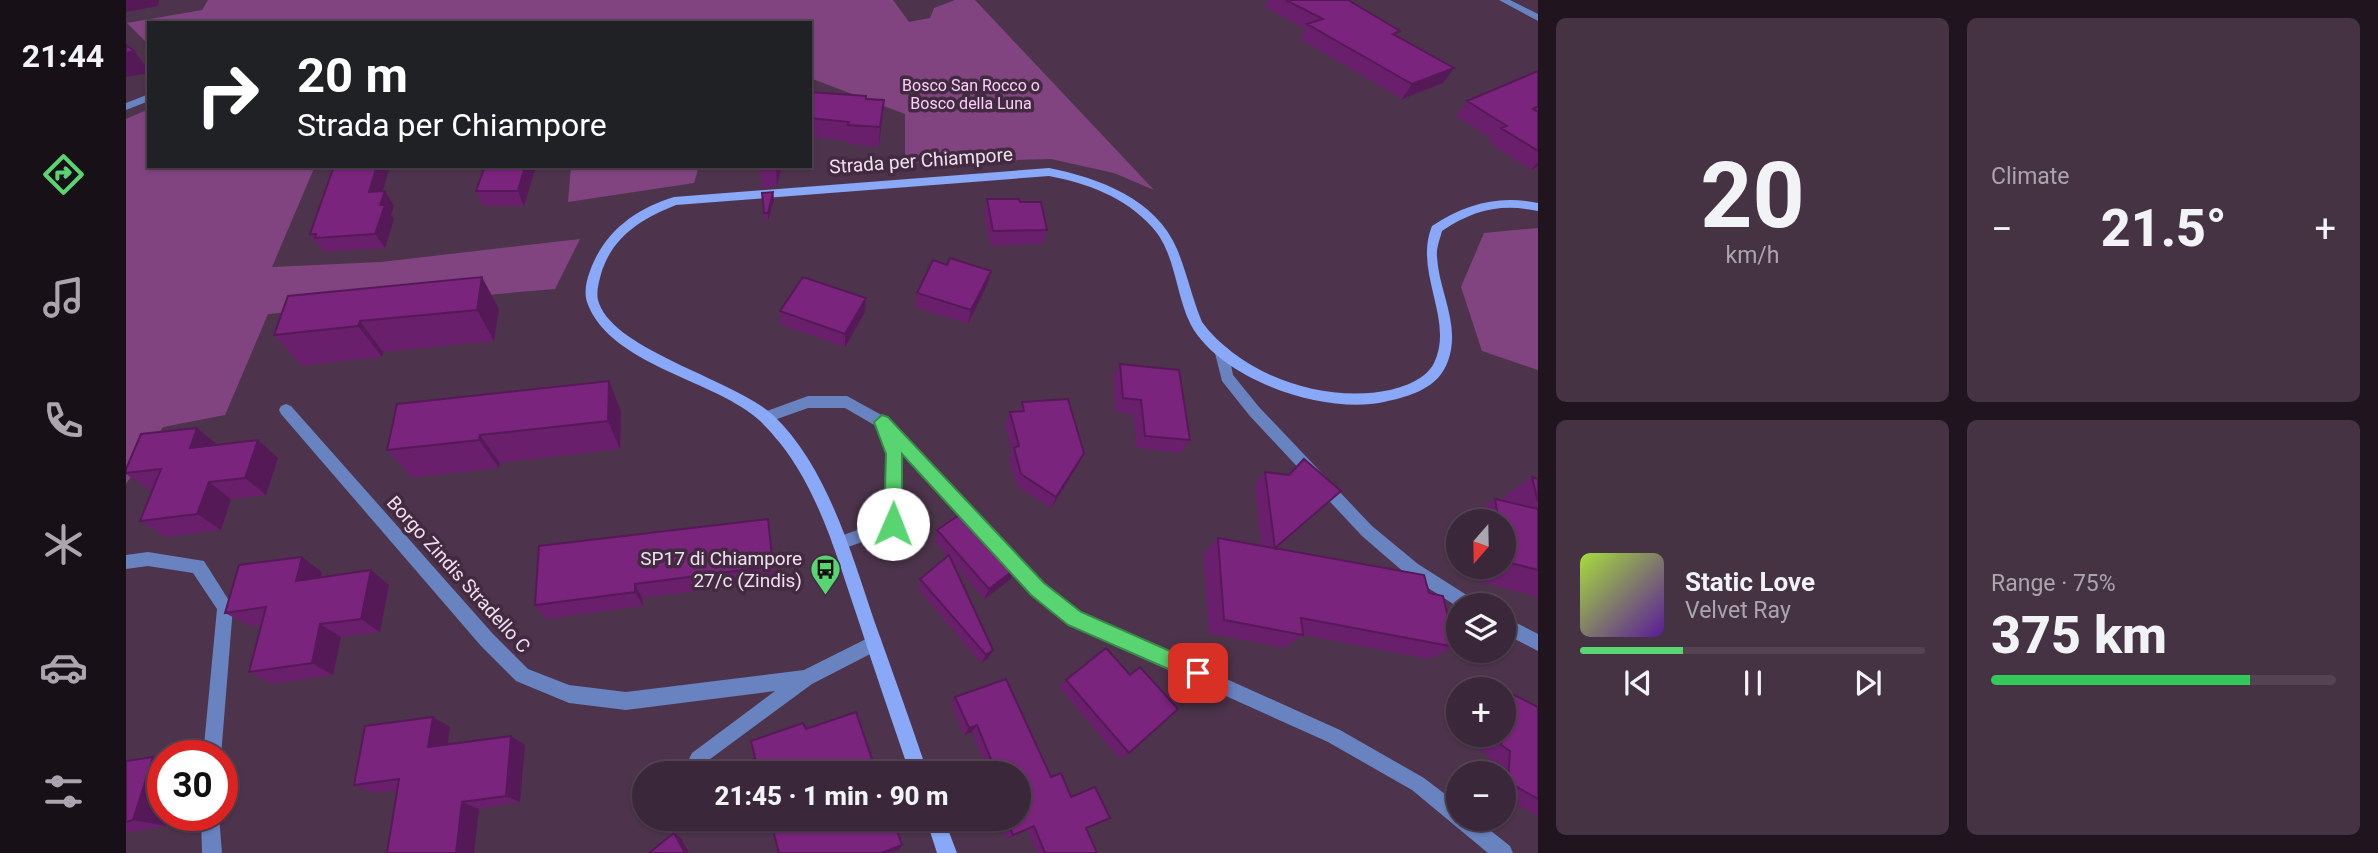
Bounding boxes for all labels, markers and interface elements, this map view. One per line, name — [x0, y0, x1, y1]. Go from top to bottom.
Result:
text: 21:44 — [22, 37, 104, 75]
text: 20 m — [297, 47, 408, 104]
icon: right — [182, 49, 273, 140]
park label: Bosco San Rocco o Bosco della Luna — [902, 76, 1040, 113]
text: Strada per Chiampore — [297, 106, 607, 144]
street label: Strada per Chiampore — [829, 143, 1014, 178]
text: 20 — [1700, 143, 1805, 249]
icon: directions — [39, 150, 88, 199]
text: Climate — [1991, 163, 2070, 190]
text: 21.5° — [2101, 198, 2227, 259]
text: − — [1991, 207, 2013, 251]
text: + — [2314, 207, 2336, 251]
text: km/h — [1726, 242, 1780, 269]
icon: music — [39, 273, 88, 322]
icon: phone — [39, 396, 88, 445]
position arrow — [856, 487, 930, 561]
street label: Borgo Zindis Stradello C — [382, 491, 535, 658]
north arrow — [1446, 509, 1516, 579]
map controls — [1446, 509, 1516, 831]
icon: climate — [39, 520, 88, 569]
place label: SP17 di Chiampore 27/c (Zindis) — [640, 547, 802, 592]
bus stop icon: SP17 di Chiampore 27/c (Zindis) — [808, 552, 842, 596]
text: Static Love — [1685, 567, 1815, 597]
text: Range · 75% — [1991, 570, 2116, 597]
button: layers — [1446, 593, 1516, 663]
text: Velvet Ray — [1685, 597, 1791, 624]
text: 375 km — [1991, 605, 2167, 666]
icon: car — [39, 643, 88, 692]
pin — [1168, 643, 1228, 703]
icon: arrive — [1179, 654, 1217, 692]
icon: previous — [1619, 664, 1657, 702]
icon: pause — [1734, 664, 1772, 702]
icon: next — [1849, 664, 1887, 702]
button: + — [1446, 677, 1516, 747]
speed limit sign: 30 — [147, 740, 238, 831]
button: − — [1446, 761, 1516, 831]
icon: filters — [39, 767, 88, 816]
text: 21:45 · 1 min · 90 m — [714, 781, 949, 811]

